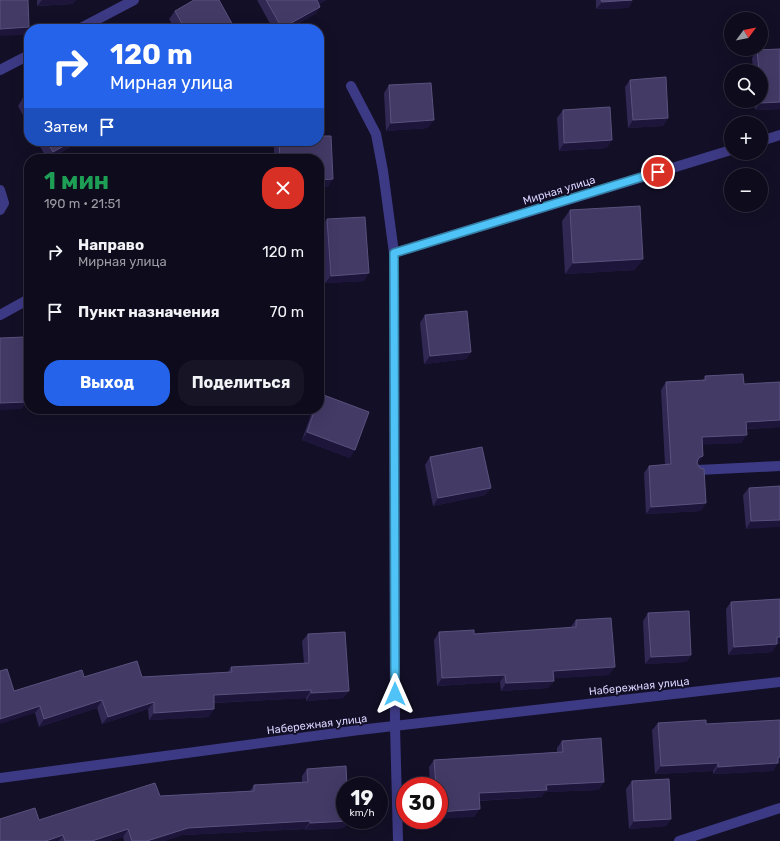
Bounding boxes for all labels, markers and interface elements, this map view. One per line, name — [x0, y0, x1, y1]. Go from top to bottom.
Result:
north arrow — [724, 12, 768, 56]
map controls — [724, 12, 768, 212]
text: 120 m — [110, 38, 193, 71]
icon: right — [44, 40, 96, 92]
button: search — [724, 64, 768, 108]
text: Мирная улица — [110, 72, 233, 94]
icon: arrive — [96, 116, 118, 138]
button: + — [724, 116, 768, 160]
text: Затем — [44, 118, 88, 136]
pin — [641, 155, 675, 189]
icon: arrive — [647, 161, 669, 183]
text: 1 мин — [44, 167, 109, 195]
button: close — [262, 167, 304, 209]
button: − — [724, 168, 768, 212]
street label: Мирная улица — [521, 173, 597, 208]
text: 190 m · 21:51 — [44, 196, 121, 211]
text: Направо — [78, 236, 144, 254]
icon: right — [44, 241, 66, 263]
text: 120 m — [262, 243, 304, 261]
text: Мирная улица — [78, 254, 167, 269]
icon: arrive — [44, 301, 66, 323]
text: Пункт назначения — [78, 303, 220, 321]
text: 70 m — [270, 303, 304, 321]
button: Выход — [44, 360, 170, 406]
button: Поделиться — [178, 360, 304, 406]
position arrow — [374, 673, 416, 715]
street label: Набережная улица — [588, 675, 690, 698]
street label: Набережная улица — [266, 712, 368, 737]
speed limit sign: 30 — [396, 777, 448, 829]
text: 19 — [351, 786, 373, 810]
text: km/h — [350, 807, 374, 819]

